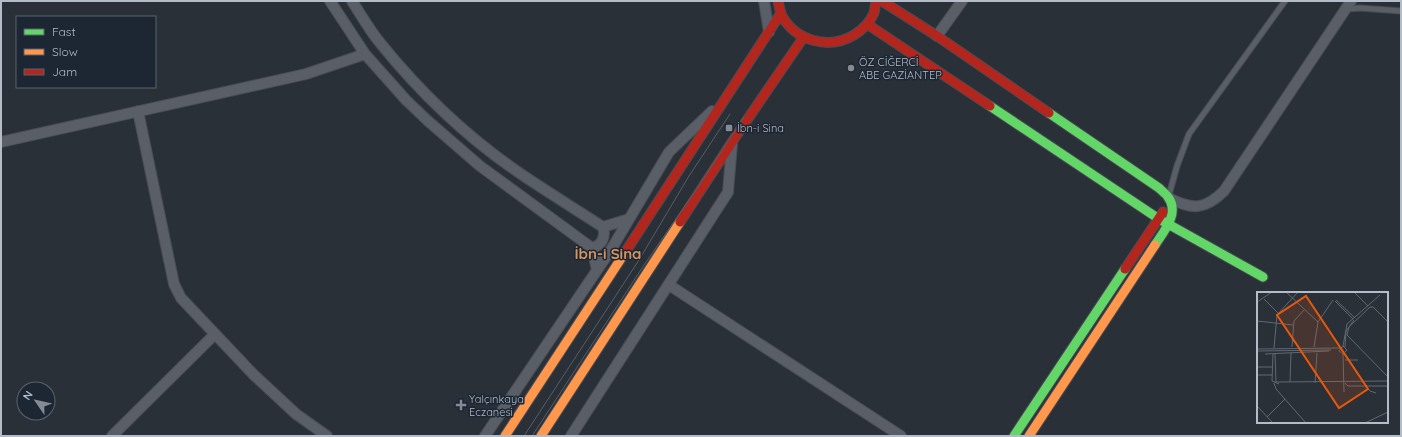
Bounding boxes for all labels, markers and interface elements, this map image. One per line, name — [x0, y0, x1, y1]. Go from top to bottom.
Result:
legend — [16, 16, 156, 88]
text: Fast — [52, 24, 76, 39]
text: Slow — [52, 44, 78, 59]
place label: ÖZ CİĞERCİ ABE GAZİANTEP — [859, 55, 942, 82]
marker: ÖZ CİĞERCİ ABE GAZİANTEP — [846, 63, 856, 73]
text: Jam — [52, 64, 77, 79]
place label: İbn-i Sina — [737, 121, 784, 135]
marker: İbn-i Sina — [724, 123, 734, 133]
district label: İbn-i Sina — [574, 244, 642, 263]
inset map — [1257, 292, 1388, 423]
north arrow — [16, 381, 56, 421]
text: N — [20, 388, 36, 403]
place label: Yalçınkaya Eczanesi — [469, 392, 524, 419]
marker: Yalçınkaya Eczanesi — [456, 400, 466, 410]

